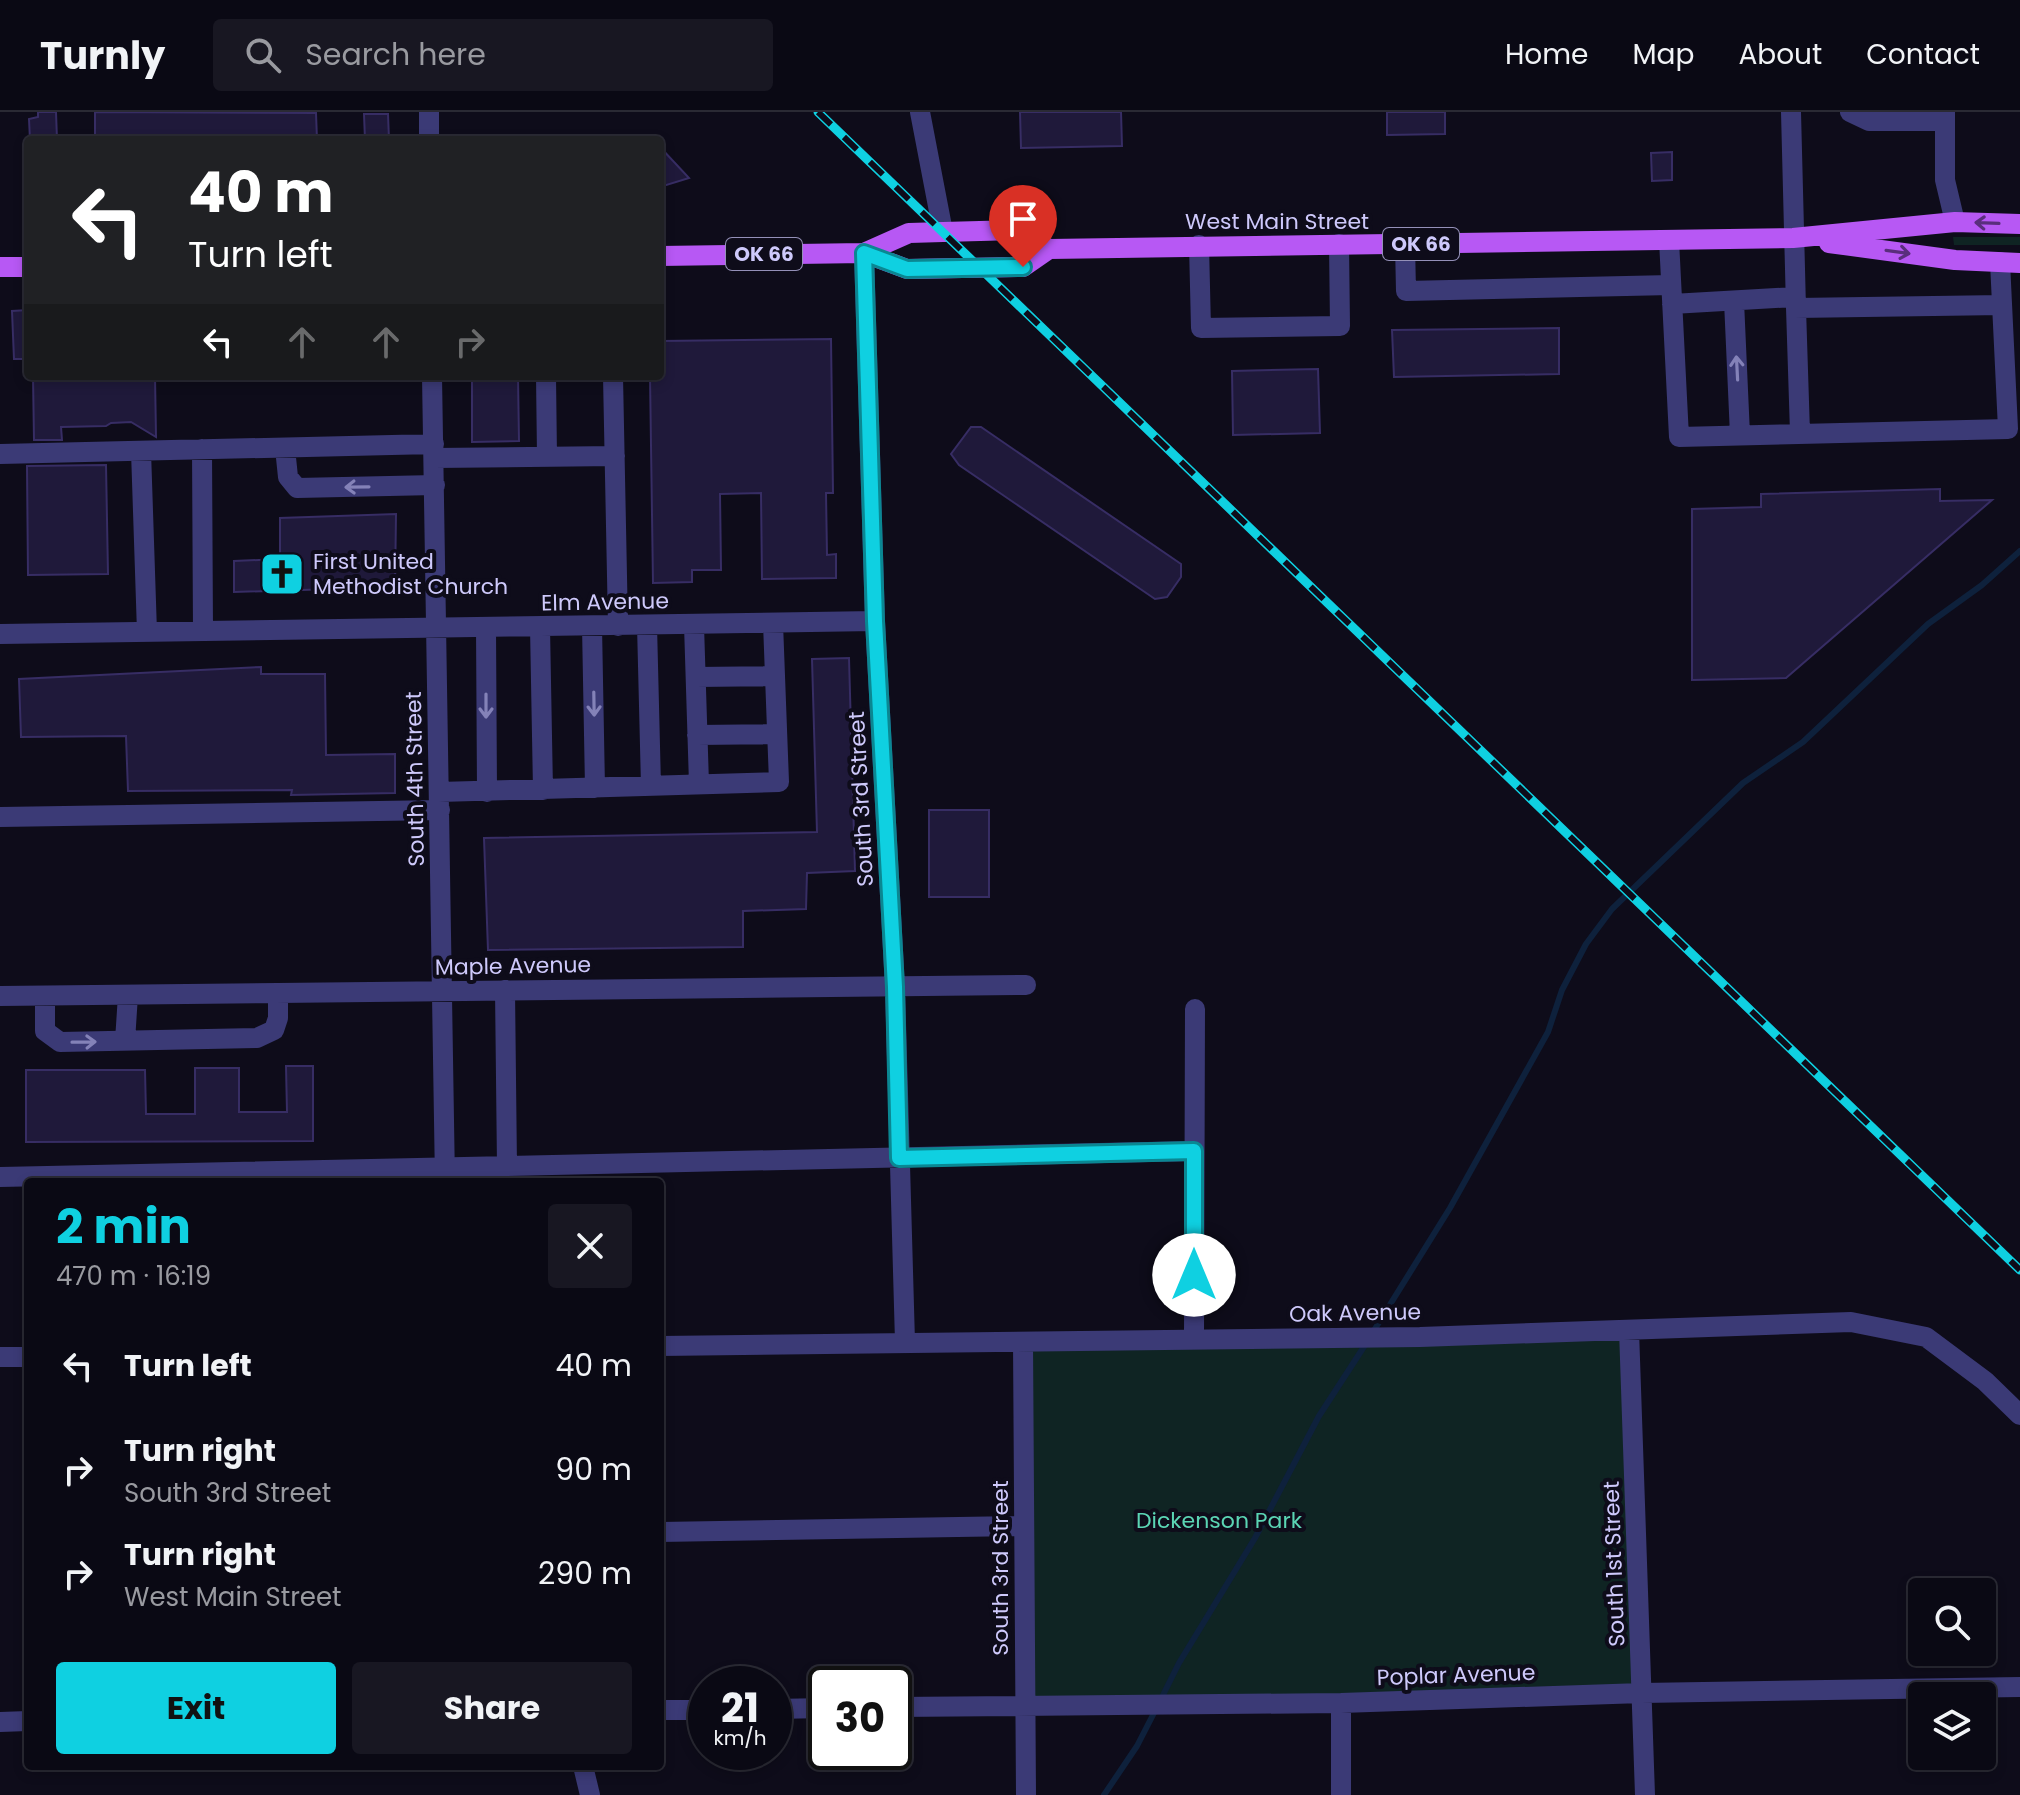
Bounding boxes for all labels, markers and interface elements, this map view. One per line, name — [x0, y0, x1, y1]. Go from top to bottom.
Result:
search box — [213, 19, 773, 91]
text: Turnly — [40, 29, 165, 82]
icon: search — [241, 33, 285, 77]
text: Search here — [305, 33, 486, 76]
text: Home — [1505, 35, 1588, 74]
text: Map — [1632, 35, 1694, 74]
text: About — [1738, 35, 1822, 74]
text: Contact — [1866, 35, 1980, 74]
text: 40 m — [188, 153, 334, 232]
icon: left — [56, 168, 160, 272]
pin — [989, 185, 1057, 267]
icon: arrive — [1001, 197, 1045, 241]
street label: West Main Street — [1185, 206, 1369, 237]
one-way arrow — [1974, 215, 2001, 231]
road number: OK 66 — [1383, 228, 1459, 260]
text: Turn left — [188, 229, 333, 280]
road number: OK 66 — [726, 238, 802, 270]
one-way arrow — [1885, 245, 1910, 260]
icon: left — [196, 320, 240, 364]
icon: ahead — [280, 320, 324, 364]
icon: ahead — [364, 320, 408, 364]
icon: right — [448, 320, 492, 364]
one-way arrow — [1729, 355, 1744, 382]
one-way arrow — [344, 479, 371, 494]
place label: First United Methodist Church — [313, 546, 508, 602]
church icon: First United Methodist Church — [258, 550, 306, 598]
street label: Elm Avenue — [541, 585, 669, 619]
one-way arrow — [586, 690, 601, 717]
street label: South 4th Street — [398, 691, 432, 867]
one-way arrow — [478, 692, 494, 719]
street label: South 3rd Street — [841, 711, 881, 887]
street label: Maple Avenue — [435, 949, 591, 983]
one-way arrow — [70, 1034, 97, 1049]
text: 2 min — [56, 1193, 191, 1260]
button: close — [548, 1204, 632, 1288]
position arrow — [1152, 1233, 1236, 1317]
text: 470 m · 16:19 — [56, 1258, 211, 1294]
street label: Oak Avenue — [1289, 1296, 1421, 1330]
icon: left — [56, 1344, 100, 1388]
text: Turn left — [124, 1344, 252, 1387]
text: 40 m — [555, 1344, 632, 1387]
text: Turn right — [124, 1429, 276, 1472]
icon: right — [56, 1448, 100, 1492]
text: 90 m — [555, 1448, 632, 1491]
text: South 3rd Street — [124, 1475, 331, 1511]
street label: South 3rd Street — [985, 1480, 1016, 1656]
street label: South 1st Street — [1596, 1481, 1632, 1647]
park label: Dickenson Park — [1136, 1505, 1303, 1536]
text: Turn right — [124, 1533, 276, 1576]
icon: right — [56, 1552, 100, 1596]
text: 290 m — [538, 1552, 632, 1595]
map controls — [1908, 1578, 1996, 1770]
button: search — [1908, 1578, 1996, 1666]
text: West Main Street — [124, 1579, 342, 1615]
street label: Poplar Avenue — [1376, 1657, 1536, 1693]
button: Exit — [56, 1662, 336, 1754]
button: Share — [352, 1662, 632, 1754]
speed limit sign: 30 — [808, 1666, 912, 1770]
text: 21 — [721, 1680, 759, 1736]
button: layers — [1908, 1682, 1996, 1770]
text: km/h — [713, 1724, 767, 1752]

